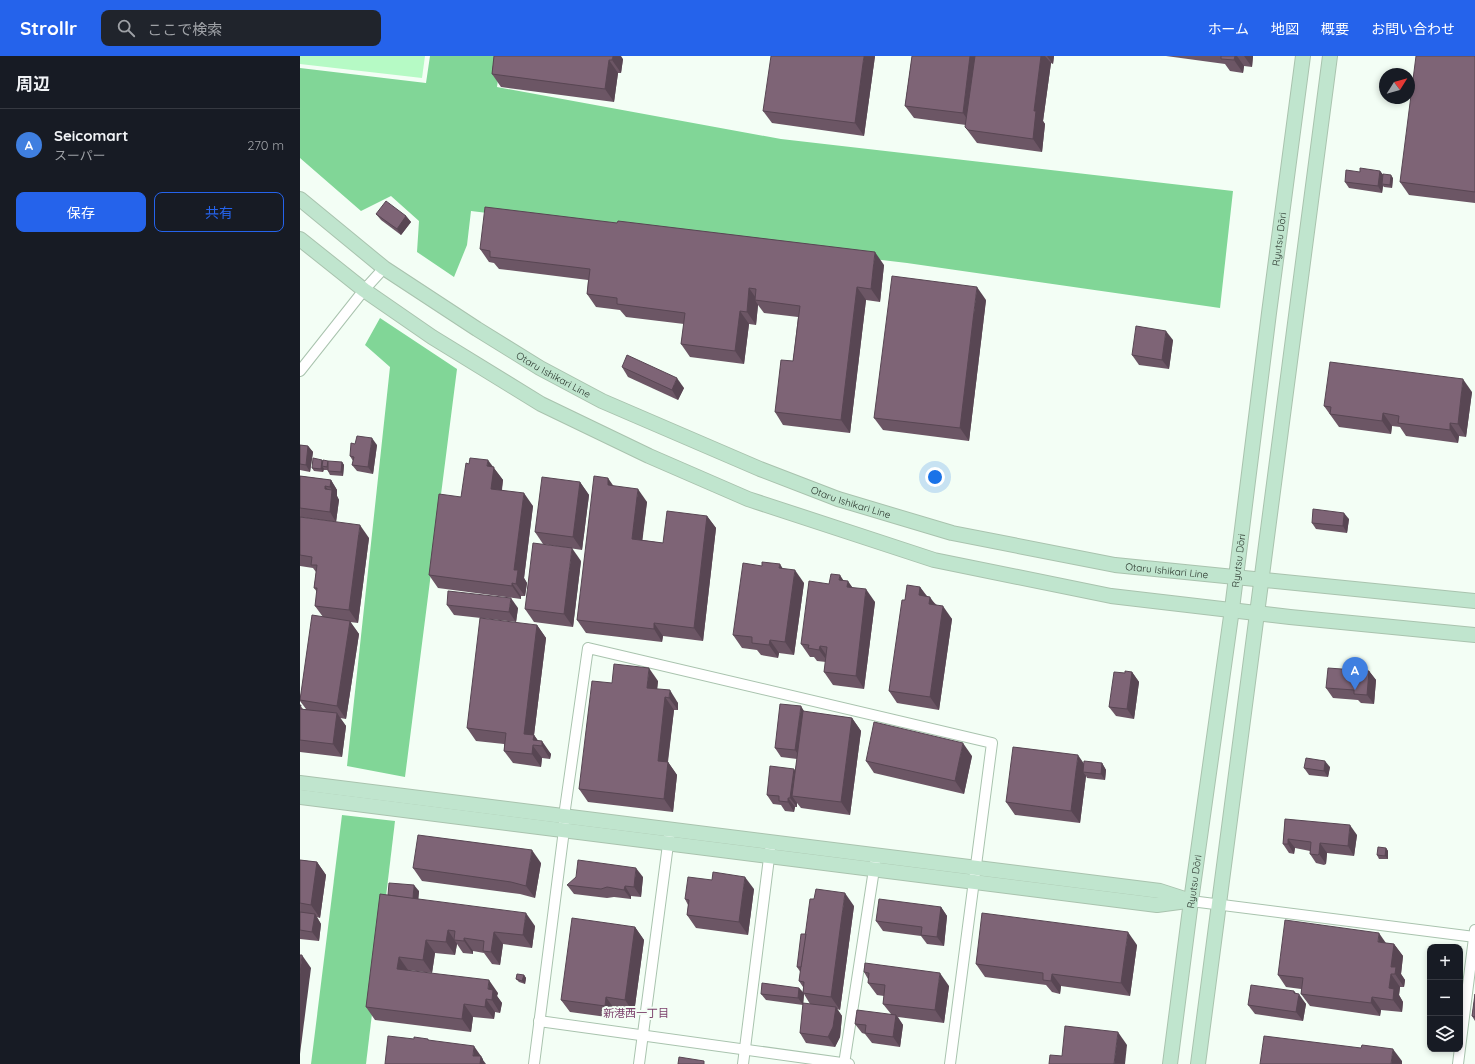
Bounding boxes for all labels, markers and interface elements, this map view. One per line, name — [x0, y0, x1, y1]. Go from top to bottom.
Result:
search box — [101, 10, 381, 46]
text: Strollr — [20, 16, 77, 40]
icon: search — [115, 17, 137, 39]
text: ここで検索 — [147, 20, 222, 39]
text: ホーム — [1207, 20, 1249, 38]
text: 地図 — [1271, 20, 1299, 38]
text: 概要 — [1321, 20, 1349, 38]
text: お問い合わせ — [1371, 20, 1455, 38]
north arrow — [1379, 68, 1415, 104]
text: 周辺 — [16, 73, 50, 94]
text: Seicomart — [54, 126, 128, 145]
text: A — [25, 137, 33, 153]
text: 270 m — [247, 137, 284, 153]
text: スーパー — [54, 147, 106, 163]
button: 保存 — [16, 192, 146, 232]
button: 共有 — [154, 192, 284, 232]
street label: Ryutsu Dōri — [1269, 212, 1289, 267]
street label: Otaru Ishikari Line — [514, 348, 593, 401]
your location — [925, 467, 945, 487]
street label: Otaru Ishikari Line — [809, 483, 893, 521]
street label: Ryutsu Dōri — [1228, 533, 1248, 588]
street label: Otaru Ishikari Line — [1125, 560, 1209, 581]
pin: A — [1342, 657, 1368, 690]
street label: Ryutsu Dōri — [1184, 854, 1204, 909]
map controls — [1427, 944, 1463, 1052]
button: + — [1427, 944, 1463, 980]
button: − — [1427, 980, 1463, 1016]
district label: 新港西一丁目 — [603, 1006, 669, 1020]
button: layers — [1427, 1016, 1463, 1052]

